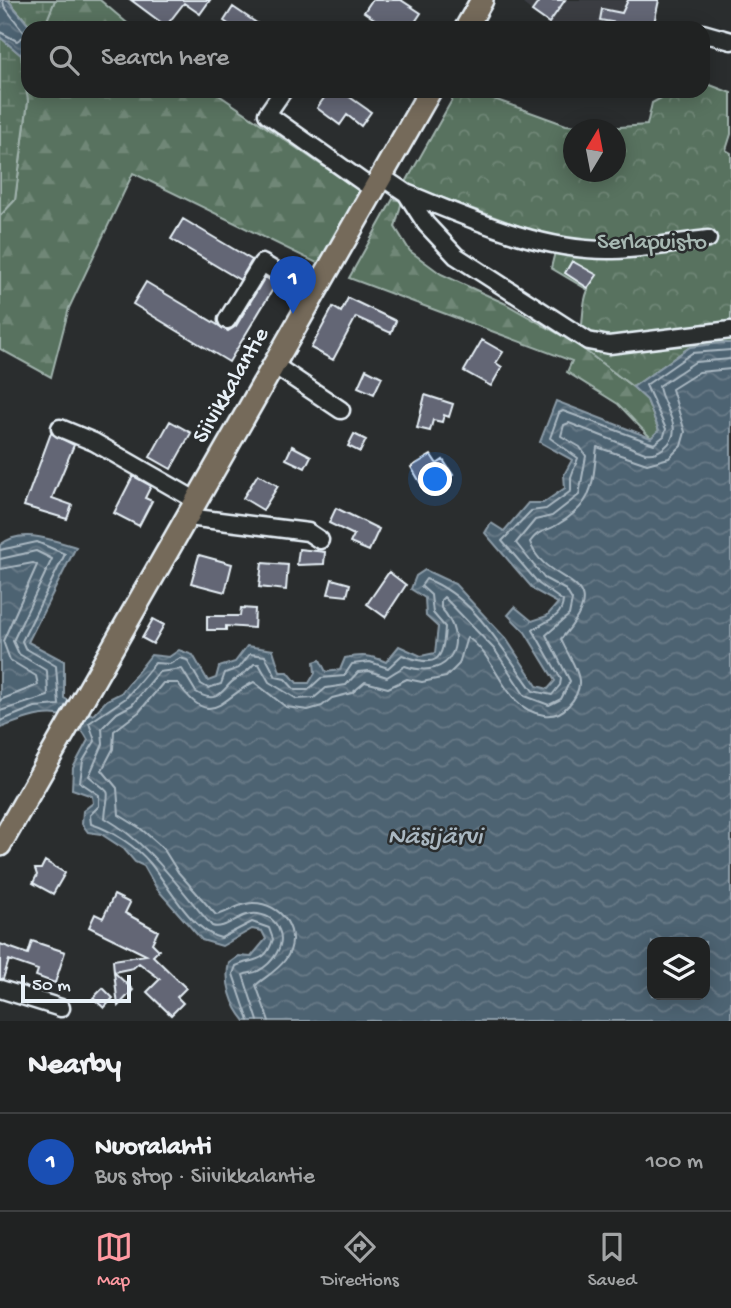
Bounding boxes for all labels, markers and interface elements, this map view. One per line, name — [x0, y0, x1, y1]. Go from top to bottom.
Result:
search box — [21, 21, 710, 98]
icon: search — [45, 41, 83, 79]
text: Search here — [101, 44, 229, 75]
north arrow — [563, 119, 626, 182]
park label: Serlapuisto — [597, 229, 707, 258]
pin: 1 — [270, 256, 316, 314]
street label: Siivikkalantie — [187, 322, 277, 449]
your location — [418, 462, 452, 496]
water label: Näsijärvi — [388, 823, 486, 854]
map controls — [647, 937, 710, 1000]
button: layers — [647, 937, 710, 1000]
scale bar — [21, 972, 131, 1004]
text: 50 m — [32, 975, 71, 998]
text: Nearby — [28, 1049, 121, 1084]
text: Nuoralahti — [95, 1133, 212, 1164]
text: 1 — [46, 1149, 56, 1176]
text: 100 m — [646, 1149, 703, 1176]
text: Bus stop · Siivikkalantie — [95, 1164, 315, 1191]
tab: Map — [95, 1228, 133, 1293]
tab: Directions — [322, 1228, 399, 1293]
tab: Saved — [588, 1228, 636, 1293]

